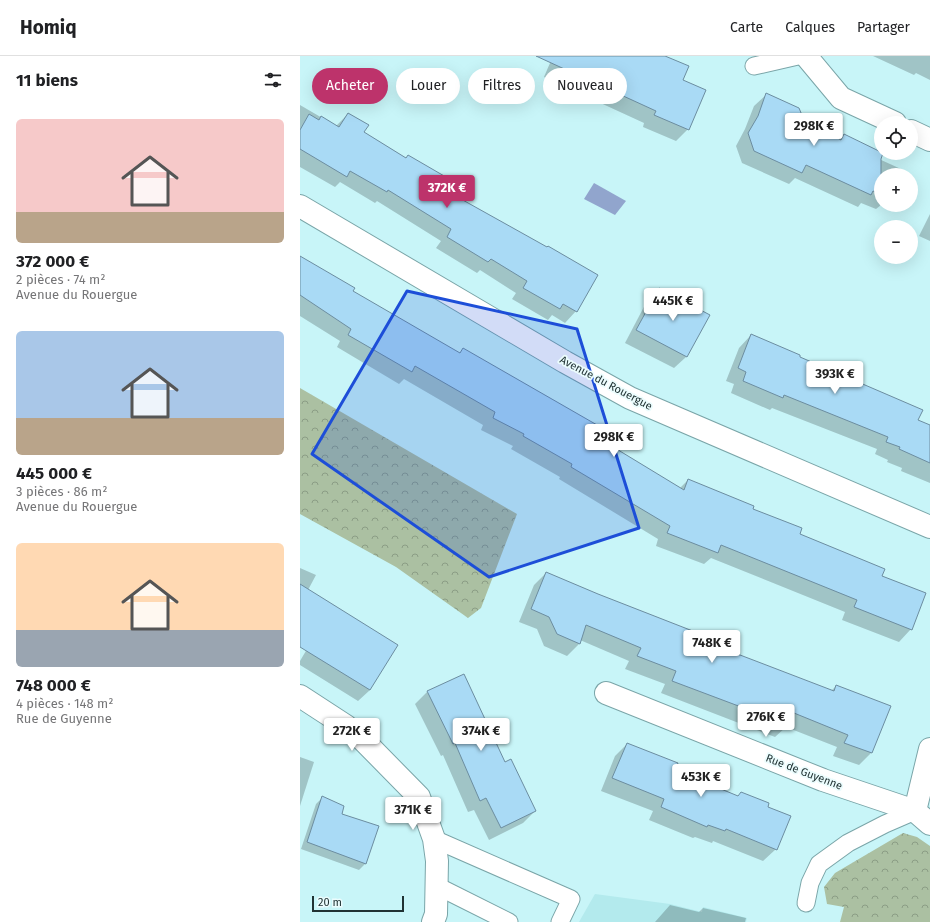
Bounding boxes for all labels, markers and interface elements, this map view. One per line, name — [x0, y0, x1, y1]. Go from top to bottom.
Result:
text: Homiq — [20, 16, 77, 39]
text: Carte — [730, 19, 763, 36]
text: Calques — [785, 19, 835, 36]
text: Partager — [857, 19, 910, 36]
chip: Acheter — [312, 68, 388, 104]
chip: Louer — [396, 68, 460, 104]
chip: Filtres — [468, 68, 535, 104]
chip: Nouveau — [543, 68, 627, 104]
icon: filters — [262, 69, 284, 91]
text: 11 biens — [16, 70, 78, 91]
pin: 298K € — [781, 113, 847, 147]
map controls — [874, 116, 918, 264]
button: locate — [874, 116, 918, 160]
text: 298K € — [794, 118, 834, 133]
icon: home — [114, 145, 186, 217]
button: + — [874, 168, 918, 212]
pin: 372K € — [414, 175, 480, 209]
text: 372K € — [428, 180, 466, 195]
button: − — [874, 220, 918, 264]
text: 372 000 € — [16, 251, 89, 272]
text: 2 pièces · 74 m² — [16, 272, 105, 287]
text: Avenue du Rouergue — [16, 287, 137, 302]
pin: 445K € — [640, 288, 706, 322]
text: 445K € — [653, 293, 693, 308]
street label: Avenue du Rouergue — [558, 353, 654, 413]
icon: home — [114, 357, 186, 429]
pin: 393K € — [802, 361, 868, 395]
text: 393K € — [815, 366, 855, 381]
pin: 298K € — [581, 424, 647, 458]
text: 298K € — [594, 429, 634, 444]
text: 445 000 € — [16, 463, 92, 484]
text: 3 pièces · 86 m² — [16, 484, 107, 499]
text: Avenue du Rouergue — [16, 499, 137, 514]
icon: home — [114, 569, 186, 641]
pin: 748K € — [679, 630, 745, 664]
text: 748K € — [692, 635, 732, 650]
text: 748 000 € — [16, 675, 91, 696]
text: 4 pièces · 148 m² — [16, 696, 113, 711]
pin: 276K € — [733, 704, 799, 738]
text: 276K € — [747, 709, 785, 724]
text: Rue de Guyenne — [16, 711, 112, 726]
pin: 272K € — [319, 718, 385, 752]
pin: 374K € — [448, 718, 514, 752]
text: 272K € — [333, 723, 371, 738]
text: 374K € — [462, 723, 500, 738]
street label: Rue de Guyenne — [764, 751, 844, 793]
pin: 453K € — [668, 764, 734, 798]
text: 453K € — [681, 769, 721, 784]
pin: 371K € — [380, 797, 446, 831]
text: 371K € — [394, 802, 432, 817]
scale bar — [312, 894, 404, 913]
text: 20 m — [318, 896, 342, 909]

